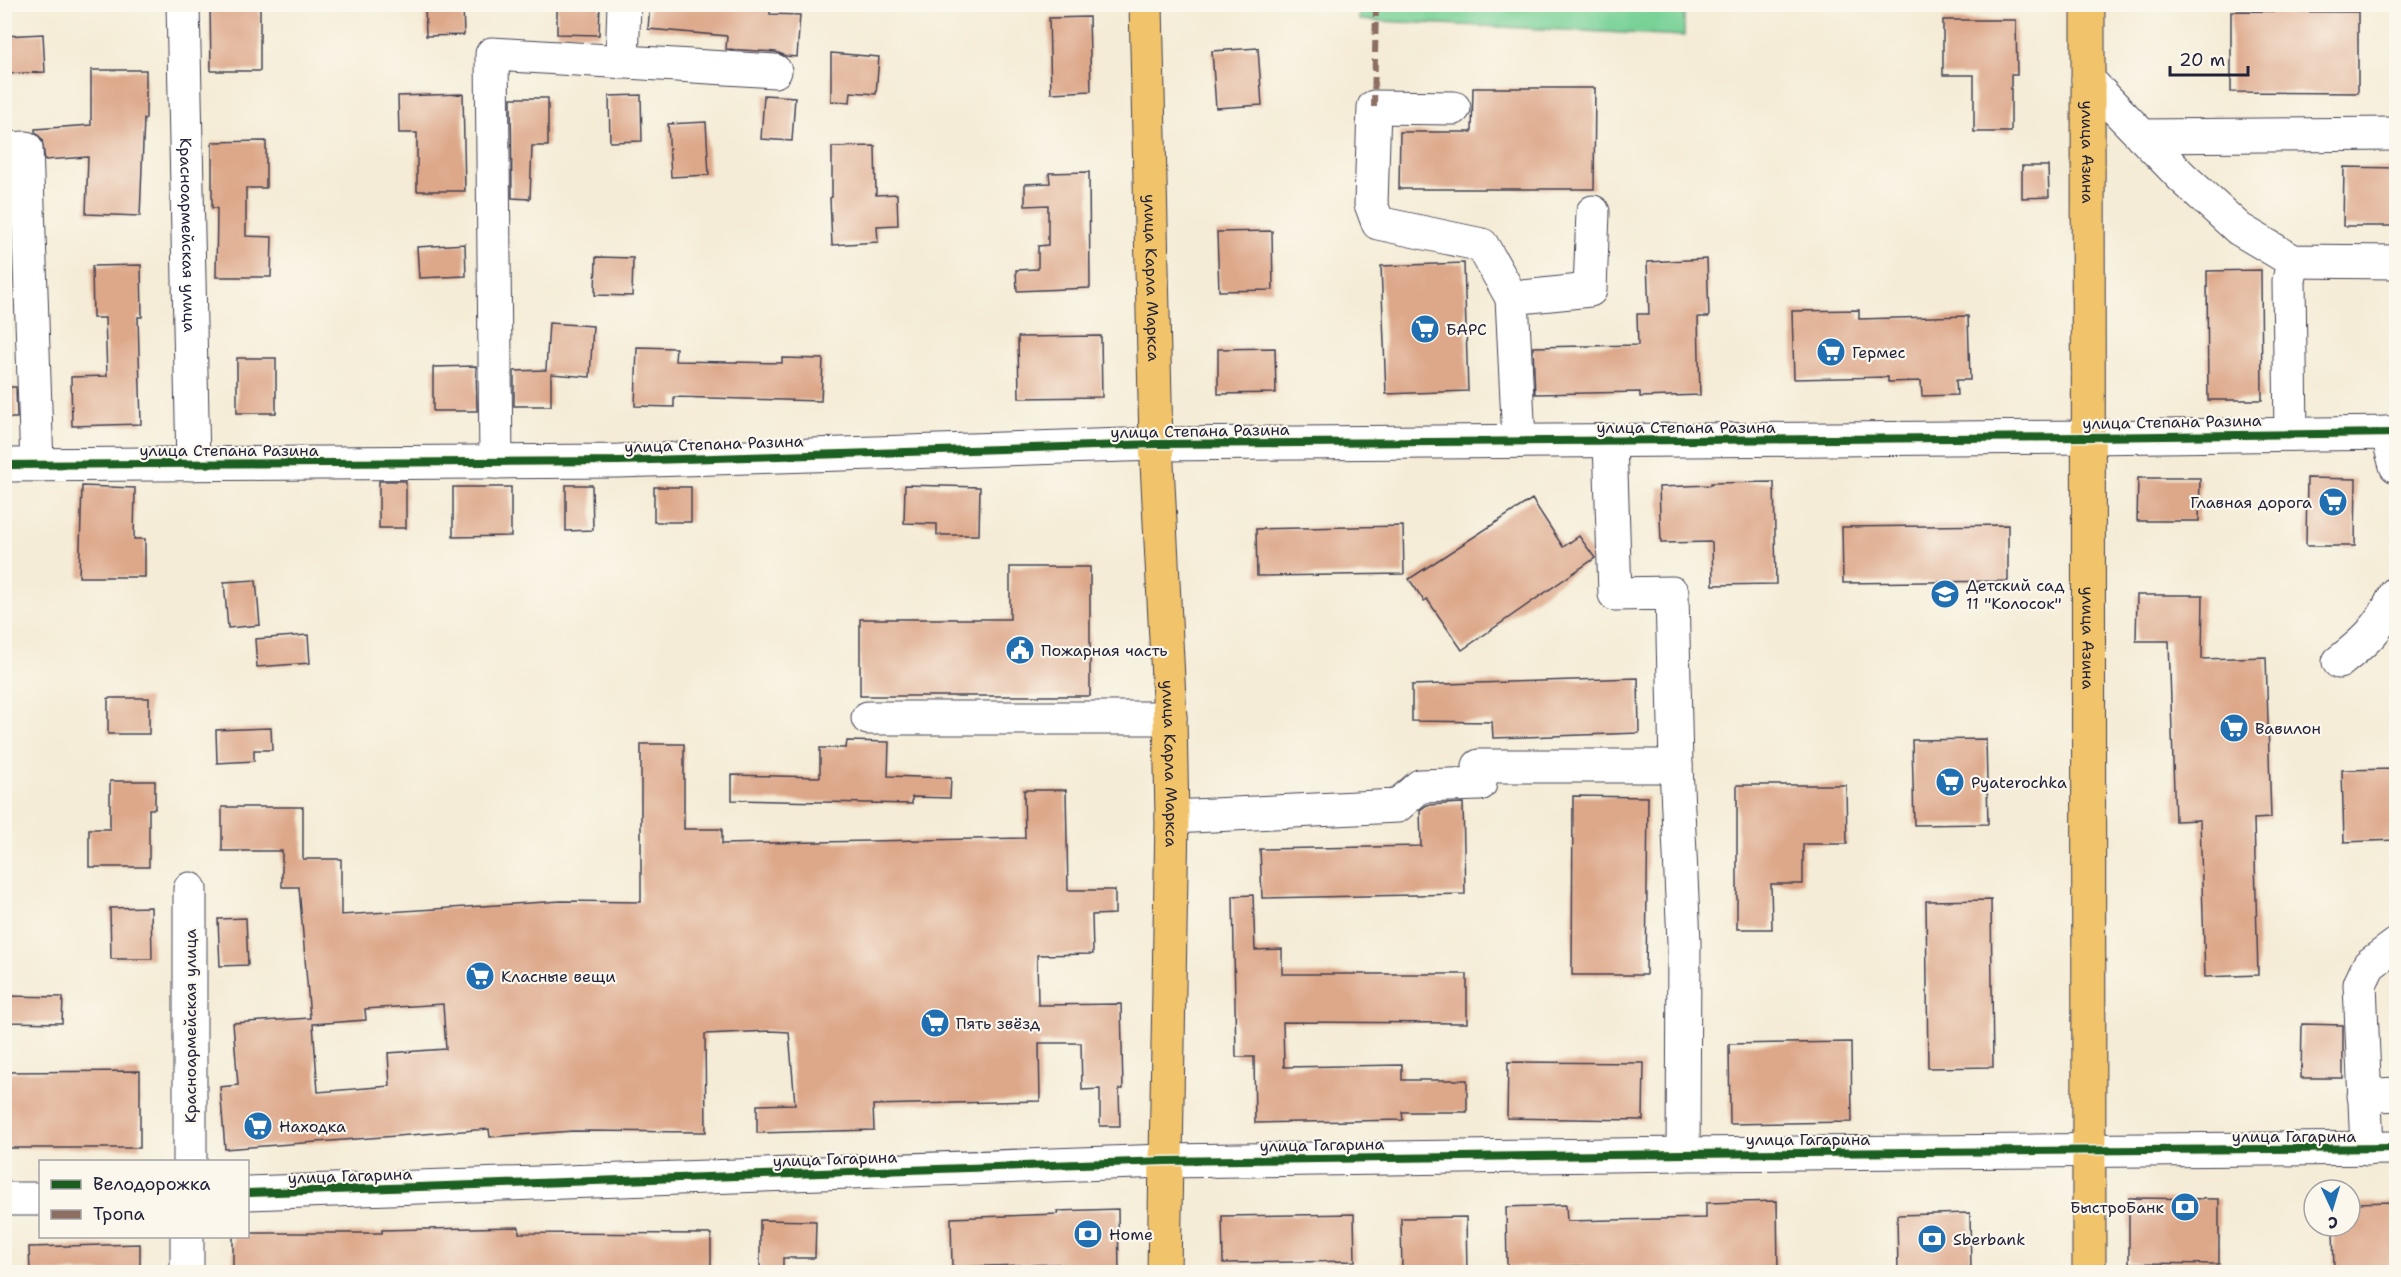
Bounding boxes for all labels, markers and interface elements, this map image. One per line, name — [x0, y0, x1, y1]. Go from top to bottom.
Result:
scale bar — [2170, 39, 2248, 77]
text: 20 m — [2179, 48, 2225, 72]
street label: улица Азина — [2078, 101, 2099, 203]
street label: Красноармейская улица — [175, 137, 201, 333]
street label: улица Карла Маркса — [1140, 194, 1165, 362]
supermarket icon: БАРС — [1409, 313, 1441, 345]
place label: БАРС — [1446, 319, 1487, 340]
supermarket icon: Гермес — [1815, 336, 1847, 368]
place label: Гермес — [1852, 342, 1906, 363]
street label: улица Степана Разина — [2082, 410, 2262, 434]
street label: улица Степана Разина — [1596, 417, 1776, 438]
street label: улица Степана Разина — [1110, 419, 1290, 443]
street label: улица Степана Разина — [624, 430, 804, 458]
street label: улица Степана Разина — [139, 440, 319, 461]
supermarket icon: Главная дорога — [2317, 486, 2349, 518]
place label: Главная дорога — [2190, 492, 2312, 513]
place label: Детский сад 11 "Колосок" — [1966, 575, 2065, 614]
school or university icon: Детский сад 11 "Колосок" — [1929, 578, 1961, 610]
street label: улица Азина — [2078, 587, 2099, 689]
public building icon: Пожарная часть — [1004, 634, 1036, 666]
place label: Пожарная часть — [1041, 640, 1168, 661]
street label: улица Карла Маркса — [1158, 679, 1183, 847]
supermarket icon: Вавилон — [2218, 712, 2250, 744]
place label: Вавилон — [2255, 718, 2321, 739]
supermarket icon: Pyaterochka — [1934, 766, 1966, 798]
place label: Pyaterochka — [1971, 772, 2067, 793]
street label: Красноармейская улица — [180, 929, 201, 1123]
supermarket icon: Класные вещи — [464, 960, 496, 992]
place label: Класные вещи — [501, 966, 616, 987]
supermarket icon: Пять звёзд — [919, 1007, 951, 1039]
place label: Пять звёзд — [956, 1013, 1040, 1034]
supermarket icon: Находка — [242, 1110, 274, 1142]
place label: Находка — [279, 1116, 346, 1137]
street label: улица Гагарина — [2232, 1126, 2356, 1147]
street label: улица Гагарина — [1746, 1129, 1870, 1150]
street label: улица Гагарина — [1260, 1133, 1384, 1157]
street label: улица Гагарина — [772, 1146, 898, 1172]
legend — [39, 1160, 249, 1238]
street label: улица Гагарина — [287, 1163, 413, 1189]
text: Велодорожка — [93, 1172, 211, 1196]
north arrow — [2302, 1178, 2362, 1238]
bank icon: БыстроБанк — [2169, 1191, 2201, 1223]
place label: БыстроБанк — [2070, 1197, 2164, 1218]
text: Тропа — [93, 1202, 145, 1226]
text: С — [2327, 1212, 2339, 1233]
bank icon: Home — [1072, 1218, 1104, 1250]
bank icon: Sberbank — [1916, 1223, 1948, 1255]
place label: Home — [1109, 1224, 1153, 1245]
place label: Sberbank — [1953, 1229, 2025, 1250]

